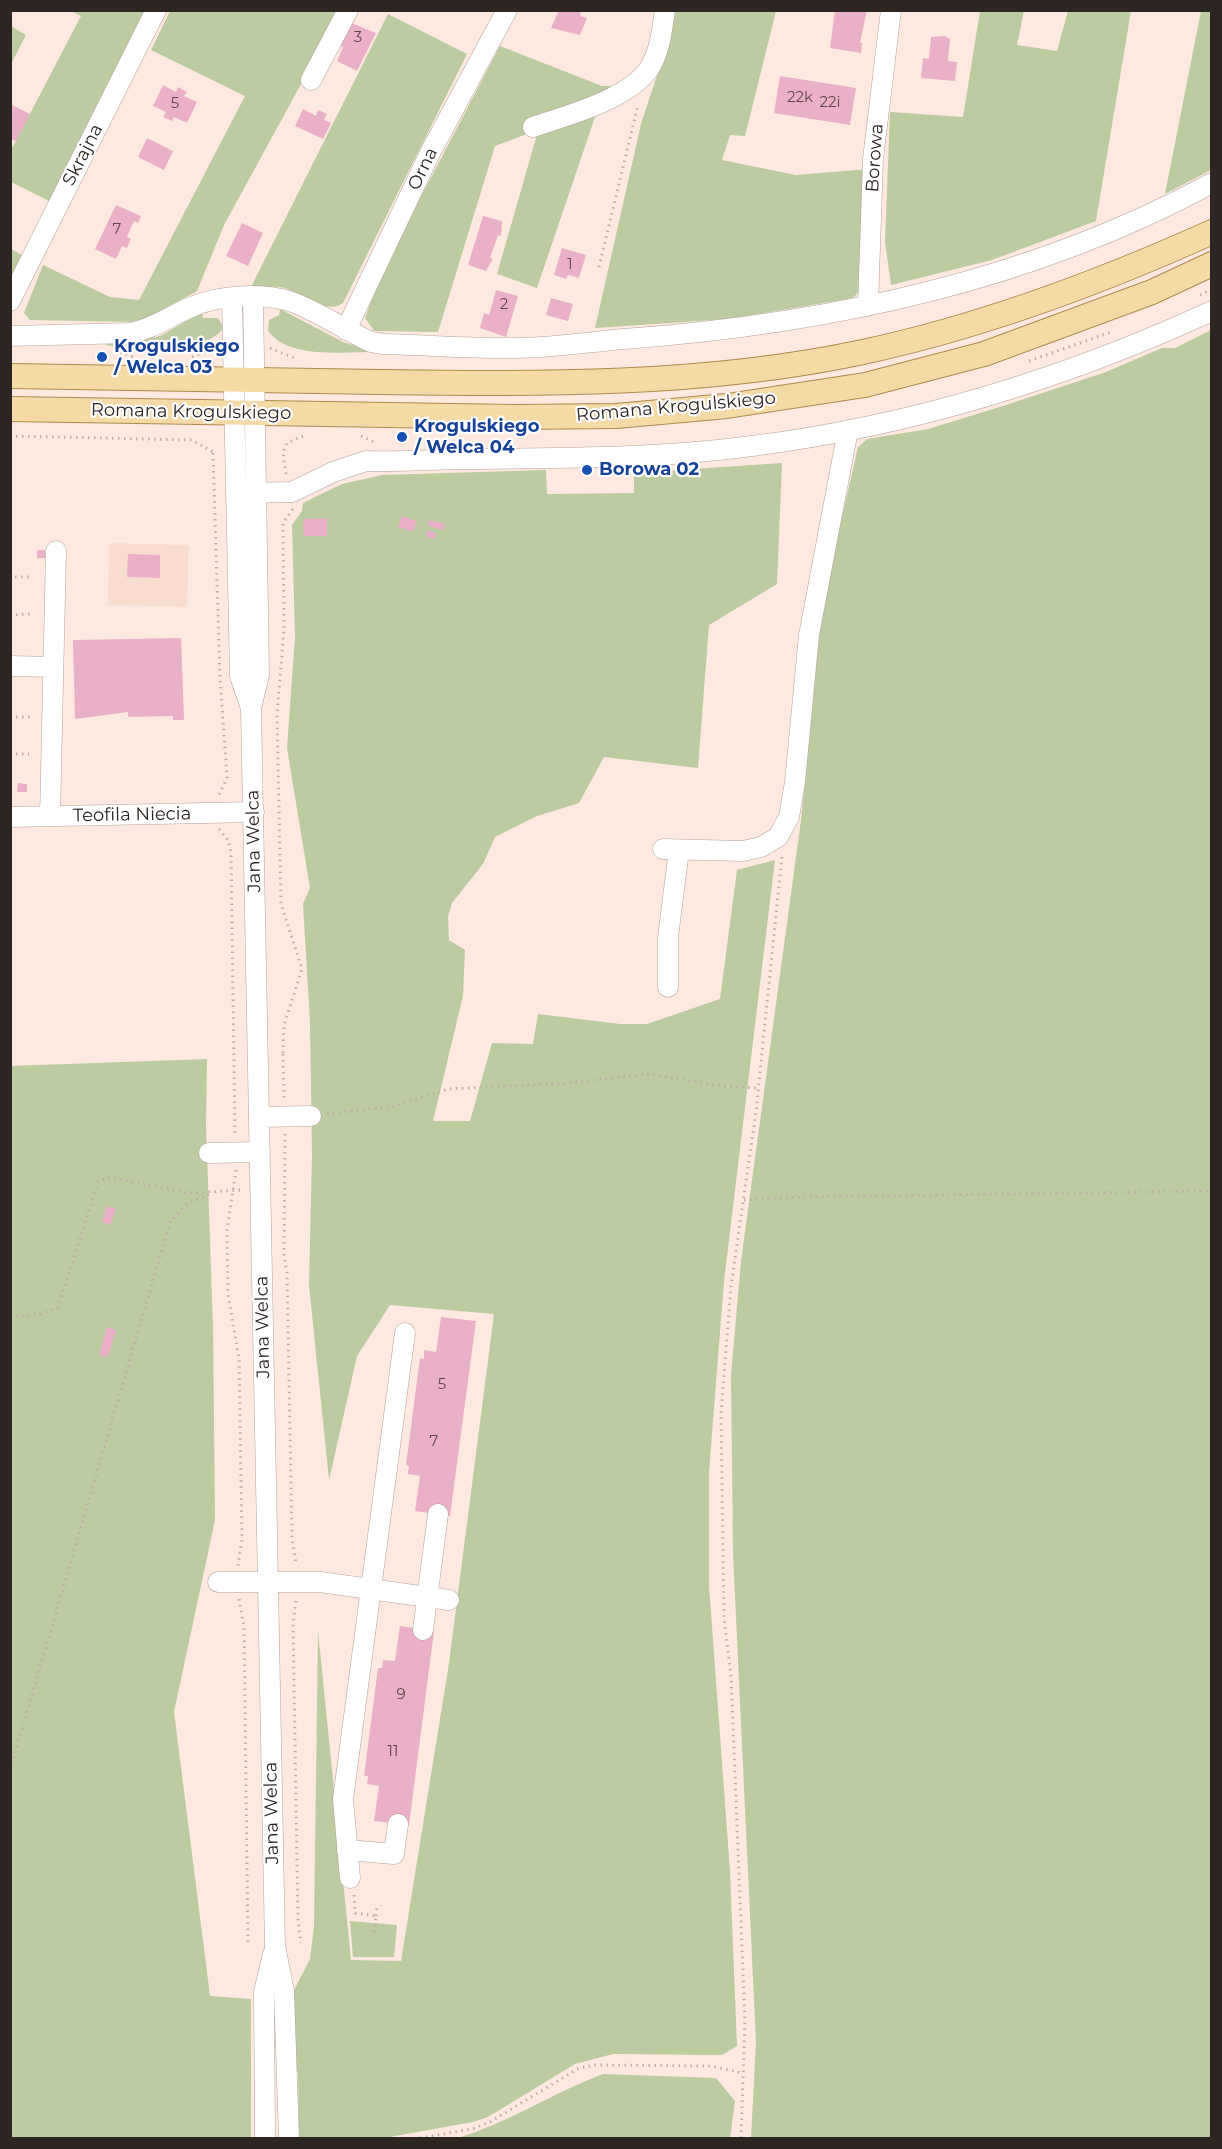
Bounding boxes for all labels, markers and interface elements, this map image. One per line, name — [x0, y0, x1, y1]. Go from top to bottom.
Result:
house number: 3 — [354, 29, 362, 47]
house number: 22k — [787, 89, 813, 107]
house number: 22i — [819, 94, 841, 112]
house number: 5 — [171, 95, 179, 113]
street label: Skrajna — [58, 120, 108, 190]
street label: Borowa — [862, 123, 888, 193]
street label: Orna — [403, 144, 443, 194]
house number: 7 — [113, 221, 121, 239]
house number: 1 — [567, 256, 573, 274]
house number: 2 — [500, 296, 508, 314]
place label: Krogulskiego / Welca 03 — [114, 336, 239, 378]
marker: Krogulskiego / Welca 03 — [95, 350, 109, 364]
street label: Romana Krogulskiego — [575, 388, 777, 426]
street label: Romana Krogulskiego — [91, 399, 291, 425]
place label: Krogulskiego / Welca 04 — [414, 416, 539, 458]
marker: Krogulskiego / Welca 04 — [395, 430, 409, 444]
place label: Borowa 02 — [599, 459, 699, 481]
marker: Borowa 02 — [580, 463, 594, 477]
street label: Jana Welca — [242, 790, 266, 892]
street label: Teofila Niecia — [73, 803, 191, 827]
street label: Jana Welca — [251, 1276, 275, 1378]
house number: 5 — [438, 1376, 446, 1394]
house number: 7 — [430, 1433, 438, 1451]
house number: 9 — [396, 1686, 406, 1704]
house number: 11 — [388, 1743, 398, 1761]
street label: Jana Welca — [260, 1762, 284, 1864]

